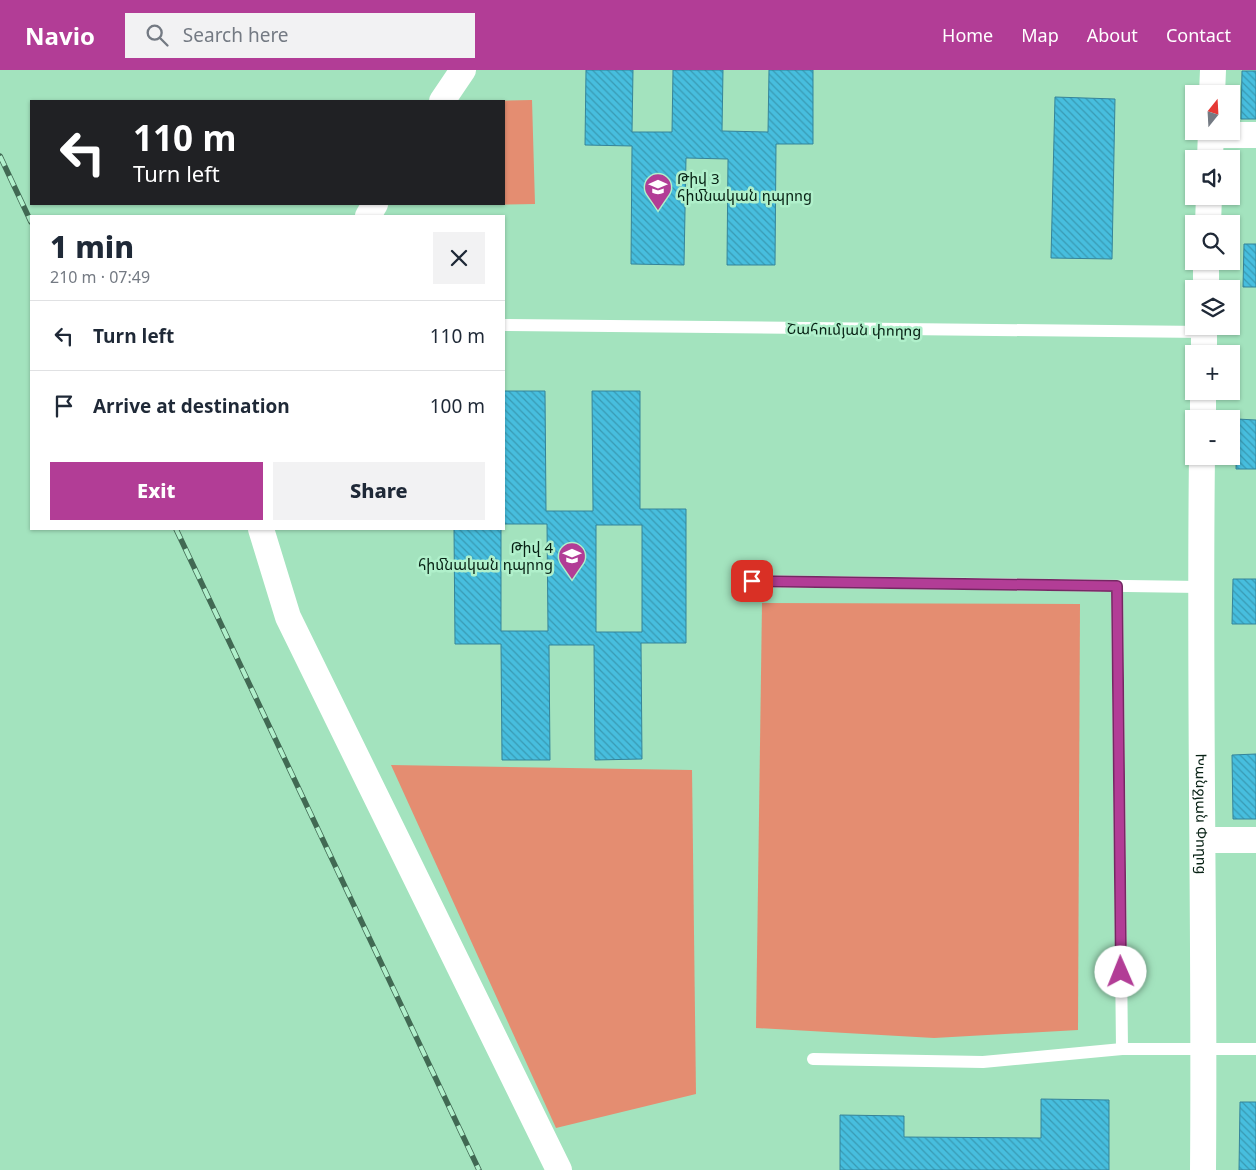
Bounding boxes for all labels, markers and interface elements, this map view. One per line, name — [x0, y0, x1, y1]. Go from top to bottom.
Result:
search box — [125, 13, 475, 58]
text: Navio — [25, 19, 95, 52]
icon: search — [143, 21, 171, 49]
text: Search here — [183, 22, 289, 48]
text: Home — [942, 23, 993, 47]
text: Map — [1021, 23, 1059, 47]
text: About — [1087, 23, 1138, 47]
text: Contact — [1166, 23, 1231, 47]
north arrow — [1185, 85, 1240, 140]
map controls — [1185, 85, 1240, 465]
text: 110 m — [133, 114, 237, 161]
icon: left — [50, 120, 115, 185]
button: sound — [1185, 150, 1240, 205]
text: Turn left — [133, 159, 220, 188]
place label: Թիվ 3 հիմնական դպրոց — [677, 168, 812, 205]
school or university icon: Թիվ 3 հիմնական դպրոց — [643, 172, 673, 211]
button: search — [1185, 215, 1240, 270]
text: 1 min — [50, 226, 134, 267]
button: close — [433, 232, 485, 284]
text: 210 m · 07:49 — [50, 266, 150, 288]
button: layers — [1185, 280, 1240, 335]
street label: Շահումյան փողոց — [786, 318, 922, 340]
icon: left — [50, 322, 78, 350]
text: Turn left — [93, 323, 174, 349]
text: 110 m — [430, 323, 485, 349]
button: + — [1185, 345, 1240, 400]
icon: arrive — [50, 392, 78, 420]
text: Arrive at destination — [93, 393, 290, 419]
text: 100 m — [430, 393, 485, 419]
button: − — [1185, 410, 1240, 465]
button: Exit — [50, 462, 263, 520]
button: Share — [273, 462, 485, 520]
place label: Թիվ 4 հիմնական դպրոց — [418, 537, 553, 574]
school or university icon: Թիվ 4 հիմնական դպրոց — [557, 541, 587, 580]
pin — [731, 560, 773, 602]
icon: arrive — [738, 567, 766, 595]
street label: Խանջյան Փողոց — [1192, 753, 1213, 875]
position arrow — [1094, 945, 1146, 997]

